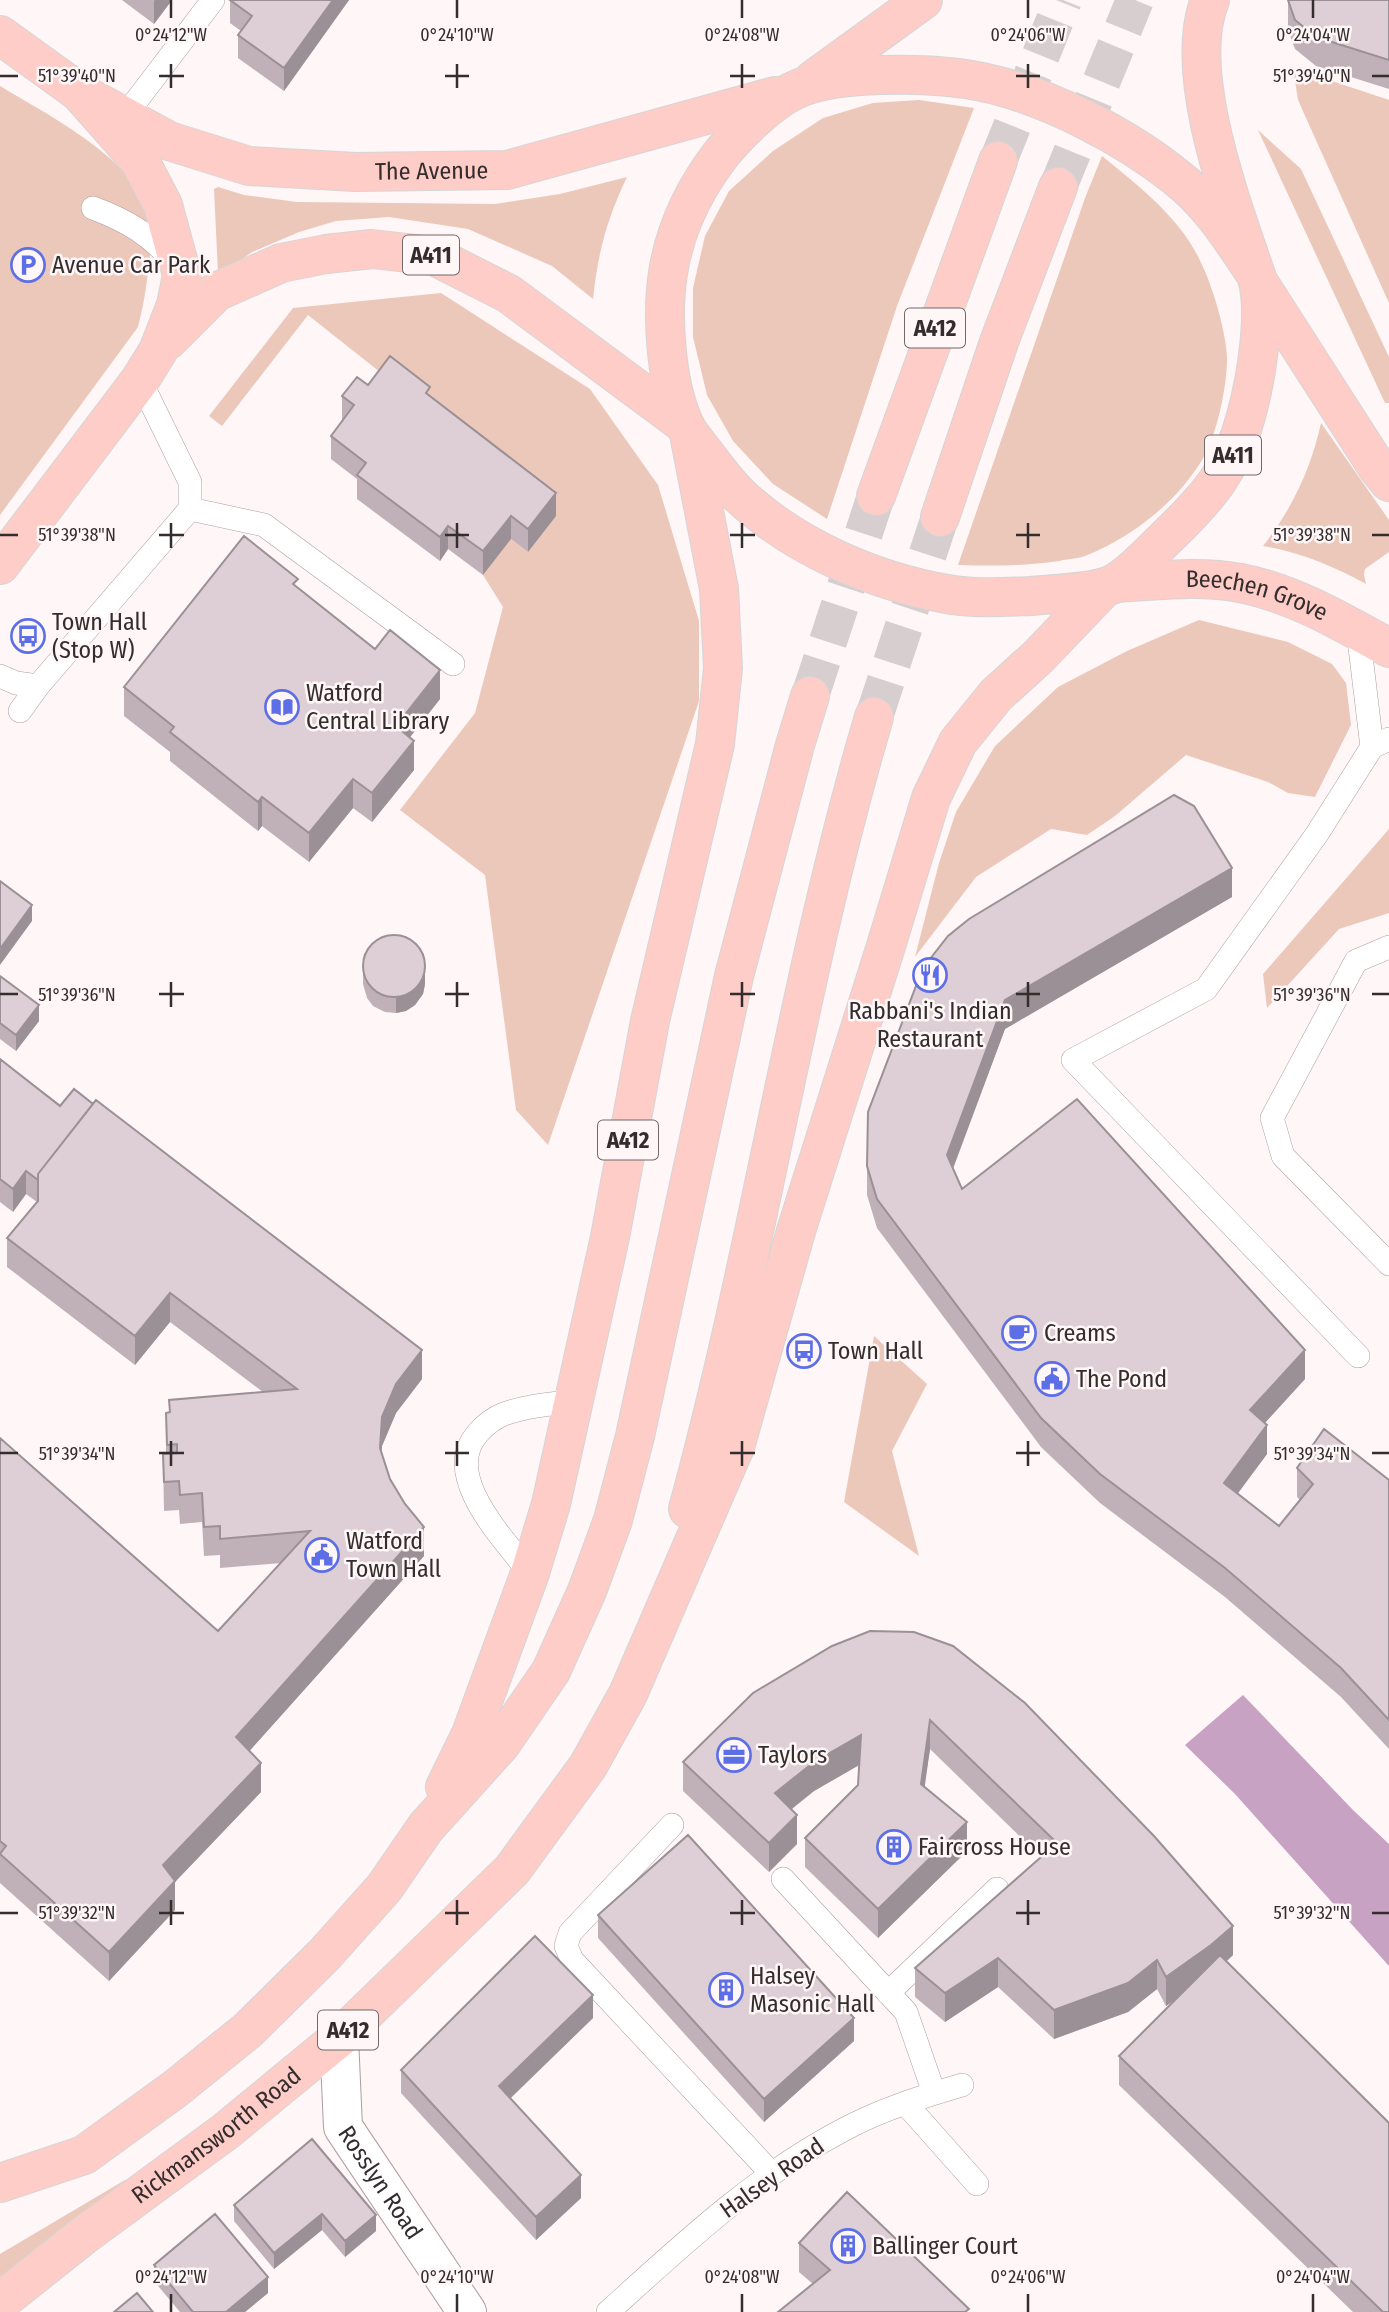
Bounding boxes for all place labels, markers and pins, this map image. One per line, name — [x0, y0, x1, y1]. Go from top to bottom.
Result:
parking icon: Avenue Car Park — [9, 246, 47, 284]
place label: Avenue Car Park — [52, 251, 211, 279]
place label: Town Hall (Stop W) — [52, 608, 147, 664]
bus stop icon: Town Hall (Stop W) — [9, 617, 47, 655]
place label: Watford Central Library — [306, 679, 449, 735]
library icon: Watford Central Library — [263, 688, 301, 726]
restaurant icon: Rabbani's Indian Restaurant — [911, 956, 949, 994]
place label: Rabbani's Indian Restaurant — [848, 997, 1012, 1053]
cafe icon: Creams — [1000, 1314, 1038, 1352]
place label: Creams — [1044, 1319, 1116, 1347]
bus stop icon: Town Hall — [785, 1332, 823, 1370]
place label: Town Hall — [828, 1337, 923, 1365]
public building icon: The Pond — [1033, 1360, 1071, 1398]
place label: The Pond — [1076, 1365, 1167, 1393]
place label: Watford Town Hall — [346, 1527, 441, 1583]
public building icon: Watford Town Hall — [303, 1536, 341, 1574]
office icon: Taylors — [715, 1736, 753, 1774]
place label: Taylors — [758, 1741, 827, 1769]
building icon: Faircross House — [875, 1828, 913, 1866]
place label: Faircross House — [918, 1833, 1071, 1861]
place label: Halsey Masonic Hall — [750, 1962, 875, 2018]
building icon: Halsey Masonic Hall — [707, 1971, 745, 2009]
building icon: Ballinger Court — [829, 2227, 867, 2265]
place label: Ballinger Court — [872, 2232, 1018, 2260]

